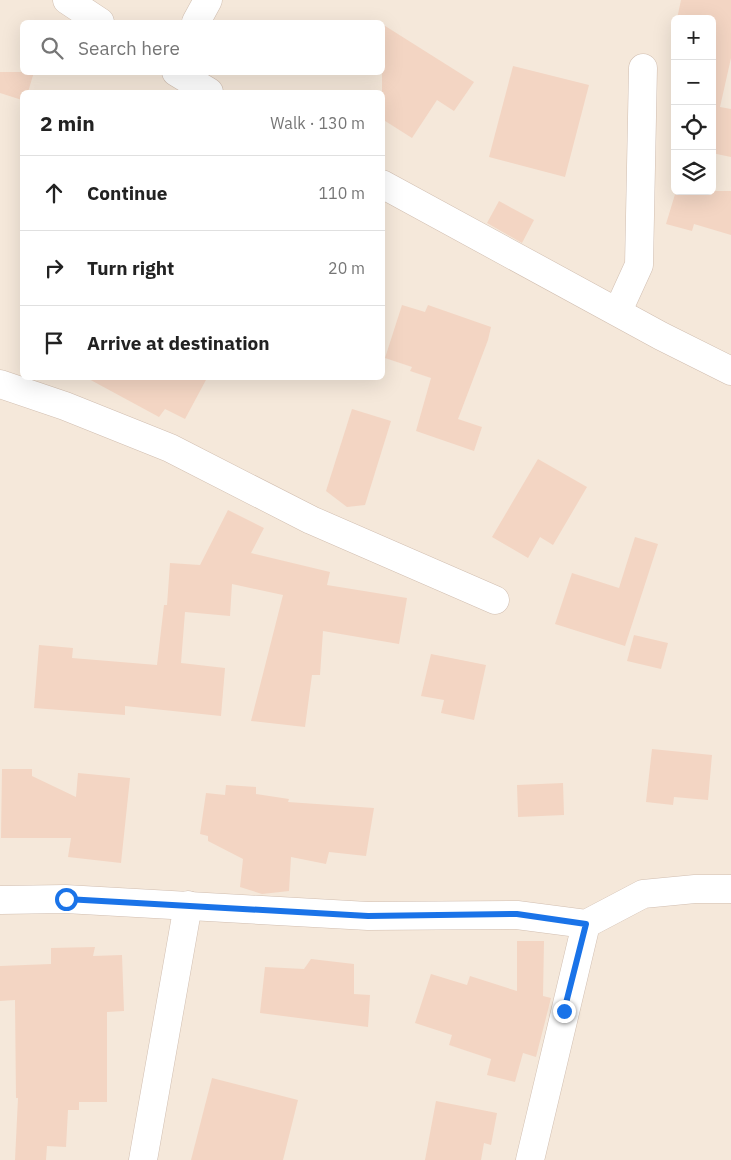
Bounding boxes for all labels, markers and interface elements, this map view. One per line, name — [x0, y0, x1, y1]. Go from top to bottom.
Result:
map controls — [671, 15, 716, 195]
button: + — [671, 15, 716, 60]
search box — [20, 20, 385, 75]
icon: search — [38, 34, 66, 62]
text: Search here — [78, 36, 180, 60]
button: − — [671, 60, 716, 105]
button: locate — [671, 105, 716, 150]
text: 2 min — [40, 109, 95, 137]
text: Walk · 130 m — [270, 113, 365, 133]
button: layers — [671, 150, 716, 195]
icon: ahead — [40, 179, 68, 207]
text: Continue — [87, 181, 167, 205]
text: 110 m — [318, 183, 365, 203]
icon: right — [40, 254, 68, 282]
text: Turn right — [87, 256, 174, 280]
text: 20 m — [328, 258, 365, 278]
icon: arrive — [40, 329, 68, 357]
text: Arrive at destination — [87, 331, 270, 355]
route start — [55, 888, 78, 911]
route end — [553, 1000, 576, 1023]

